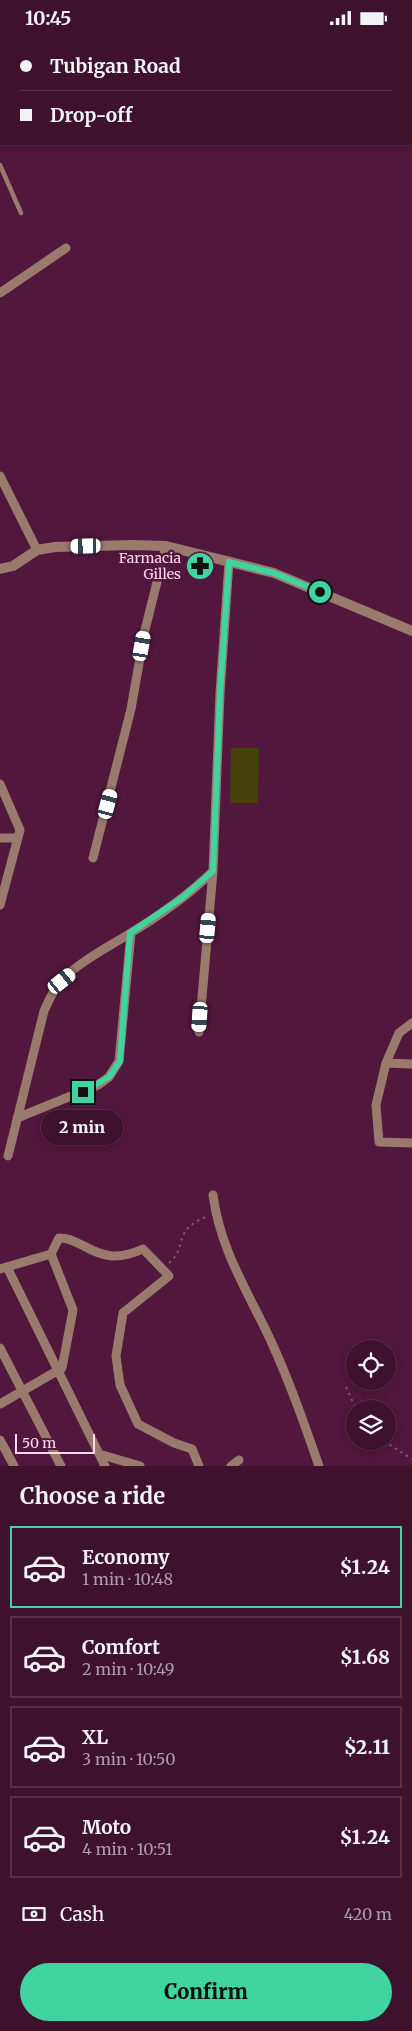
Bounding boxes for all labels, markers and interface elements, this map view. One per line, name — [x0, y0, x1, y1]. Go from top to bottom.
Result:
text: 10:45 — [25, 6, 71, 30]
text: Tubigan Road — [50, 54, 181, 78]
text: Drop-off — [50, 103, 132, 127]
car — [70, 538, 101, 554]
place label: Farmacia Gilles — [119, 549, 181, 583]
pharmacy icon: Farmacia Gilles — [185, 551, 215, 581]
route start — [309, 581, 331, 603]
car — [132, 630, 151, 662]
car — [96, 788, 119, 820]
car — [199, 912, 216, 944]
car — [45, 966, 78, 996]
car — [191, 1002, 208, 1032]
route end — [72, 1081, 94, 1103]
callout: 2 min — [42, 1109, 124, 1145]
text: 2 min — [59, 1117, 105, 1137]
map controls — [346, 1340, 396, 1450]
button: locate — [346, 1340, 396, 1390]
button: layers — [346, 1400, 396, 1450]
scale bar — [15, 1431, 95, 1454]
text: 50 m — [22, 1434, 56, 1452]
text: Choose a ride — [20, 1482, 165, 1510]
icon: car — [22, 1545, 67, 1590]
text: Economy — [82, 1545, 170, 1569]
text: $1.24 — [340, 1555, 390, 1579]
text: 1 min · 10:48 — [82, 1569, 173, 1589]
icon: car — [22, 1635, 67, 1680]
text: Comfort — [82, 1635, 160, 1659]
text: $1.68 — [340, 1645, 390, 1669]
text: 2 min · 10:49 — [82, 1659, 175, 1679]
icon: car — [22, 1725, 67, 1770]
text: XL — [82, 1725, 108, 1749]
text: $2.11 — [344, 1735, 390, 1759]
text: 3 min · 10:50 — [82, 1749, 175, 1769]
icon: car — [22, 1815, 67, 1860]
text: Moto — [82, 1815, 131, 1839]
text: $1.24 — [340, 1825, 390, 1849]
text: 4 min · 10:51 — [82, 1839, 173, 1859]
icon: cash — [20, 1900, 48, 1928]
text: Cash — [60, 1902, 104, 1926]
text: 420 m — [344, 1904, 392, 1924]
button: Confirm — [20, 1963, 392, 2021]

